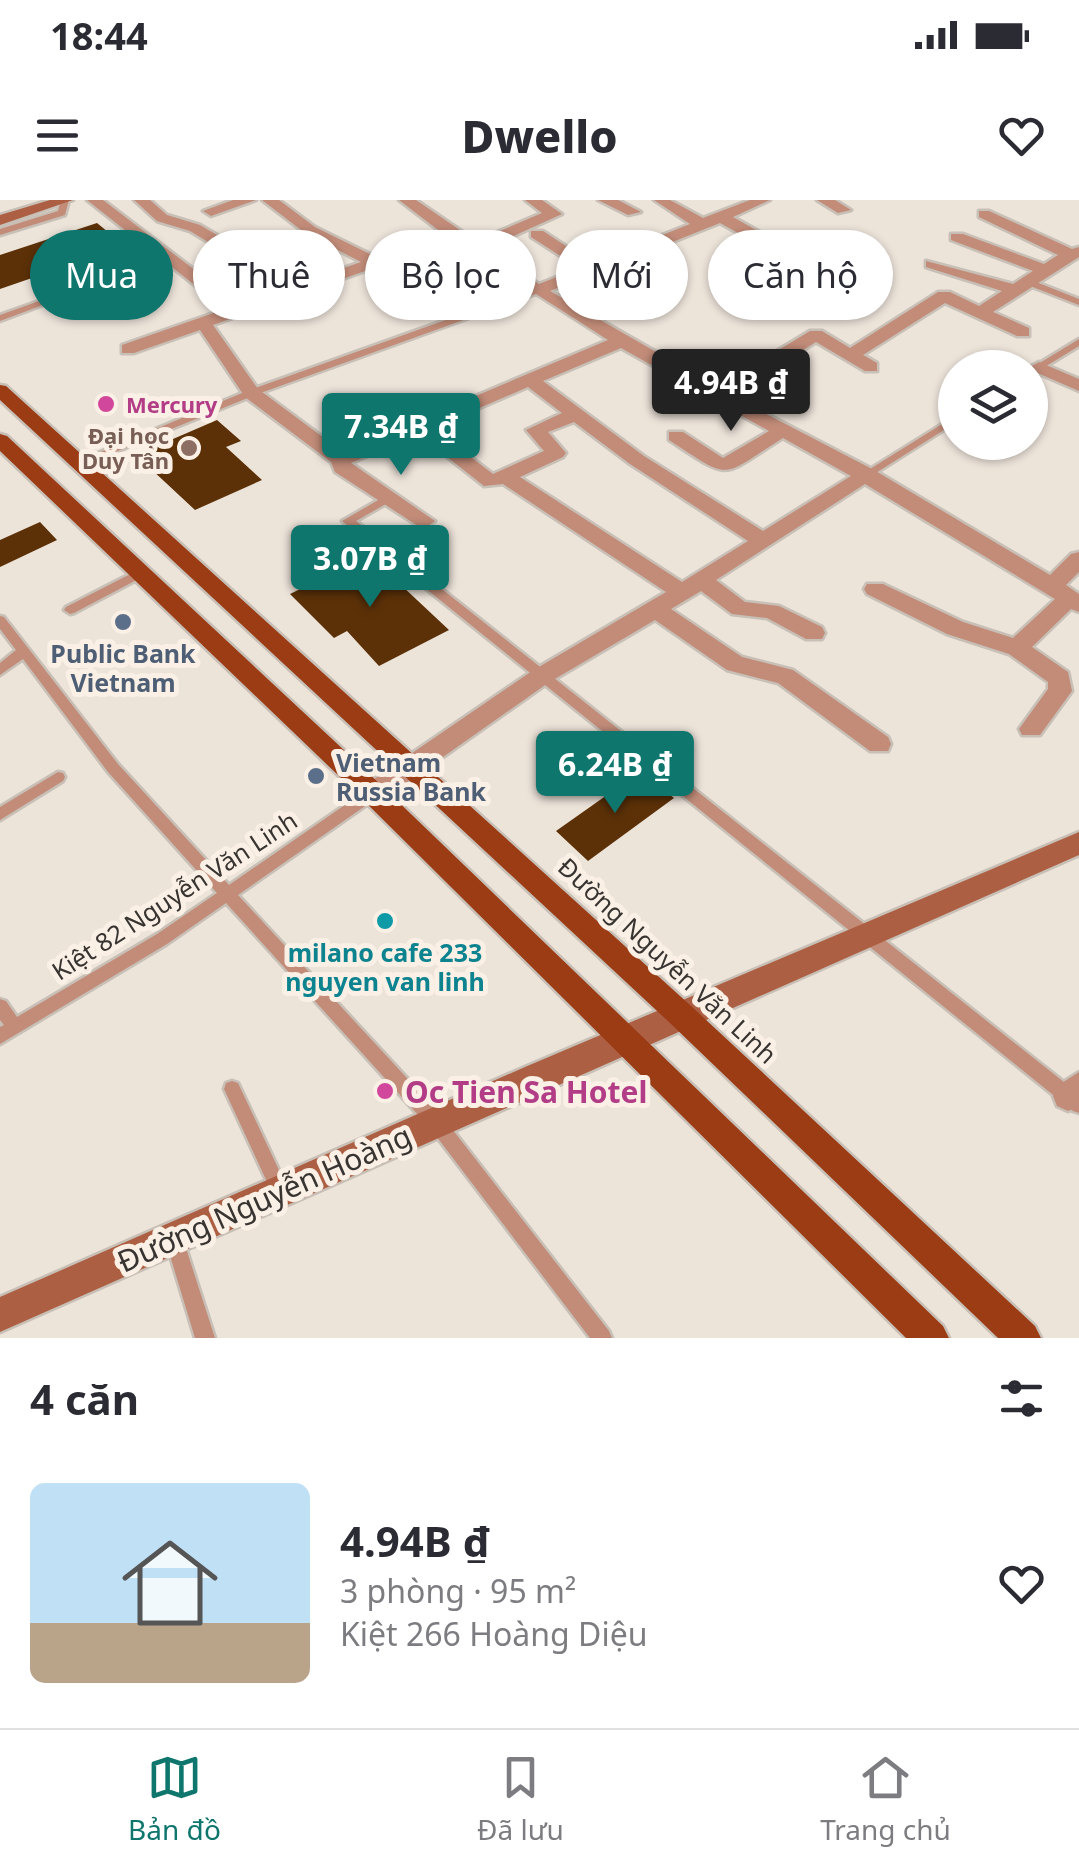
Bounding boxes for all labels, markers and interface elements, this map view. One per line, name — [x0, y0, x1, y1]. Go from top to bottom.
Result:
text: 18:44 — [50, 9, 148, 61]
text: Dwello — [461, 105, 618, 166]
icon: menu — [30, 108, 85, 163]
icon: heart — [994, 108, 1049, 163]
chip: Mua — [30, 230, 173, 320]
chip: Thuê — [193, 230, 345, 320]
chip: Bộ lọc — [365, 230, 536, 320]
chip: Mới — [556, 230, 688, 320]
chip: Căn hộ — [708, 230, 893, 320]
pin: 4.94B ₫ — [639, 349, 823, 434]
map controls — [938, 350, 1048, 460]
button: layers — [938, 350, 1048, 460]
text: 4.94B ₫ — [674, 360, 788, 403]
place label: Mercury — [126, 389, 218, 419]
marker: Mercury — [95, 393, 117, 415]
pin: 7.34B ₫ — [309, 393, 493, 478]
text: 7.34B ₫ — [344, 404, 458, 447]
place label: Đại học Duy Tân — [82, 420, 169, 475]
marker: Đại học Duy Tân — [178, 437, 200, 459]
pin: 3.07B ₫ — [278, 525, 462, 610]
text: 3.07B ₫ — [313, 536, 427, 579]
marker: Public Bank Vietnam — [112, 611, 134, 633]
place label: Public Bank Vietnam — [50, 636, 196, 699]
pin: 6.24B ₫ — [523, 731, 707, 816]
text: 6.24B ₫ — [558, 742, 672, 785]
place label: Vietnam Russia Bank — [336, 745, 487, 808]
marker: Vietnam Russia Bank — [305, 765, 327, 787]
street label: Kiệt 82 Nguyễn Văn Linh — [45, 803, 303, 987]
street label: Đường Nguyễn Văn Linh — [551, 850, 785, 1070]
marker: milano cafe 233 nguyen van linh — [374, 910, 396, 932]
place label: milano cafe 233 nguyen van linh — [285, 935, 485, 998]
place label: Oc Tien Sa Hotel — [405, 1071, 647, 1112]
marker: Oc Tien Sa Hotel — [374, 1080, 396, 1102]
street label: Đường Nguyễn Hoàng — [110, 1115, 418, 1281]
text: 4 căn — [30, 1370, 139, 1427]
icon: filters — [994, 1371, 1049, 1426]
text: 4.94B ₫ — [340, 1512, 490, 1569]
icon: home — [110, 1523, 230, 1643]
icon: heart — [994, 1556, 1049, 1611]
text: 3 phòng · 95 m² — [340, 1569, 576, 1612]
text: Kiệt 266 Hoàng Diệu — [340, 1612, 647, 1655]
tab: Bản đồ — [128, 1750, 221, 1848]
tab: Đã lưu — [477, 1750, 564, 1848]
tab: Trang chủ — [820, 1750, 951, 1848]

